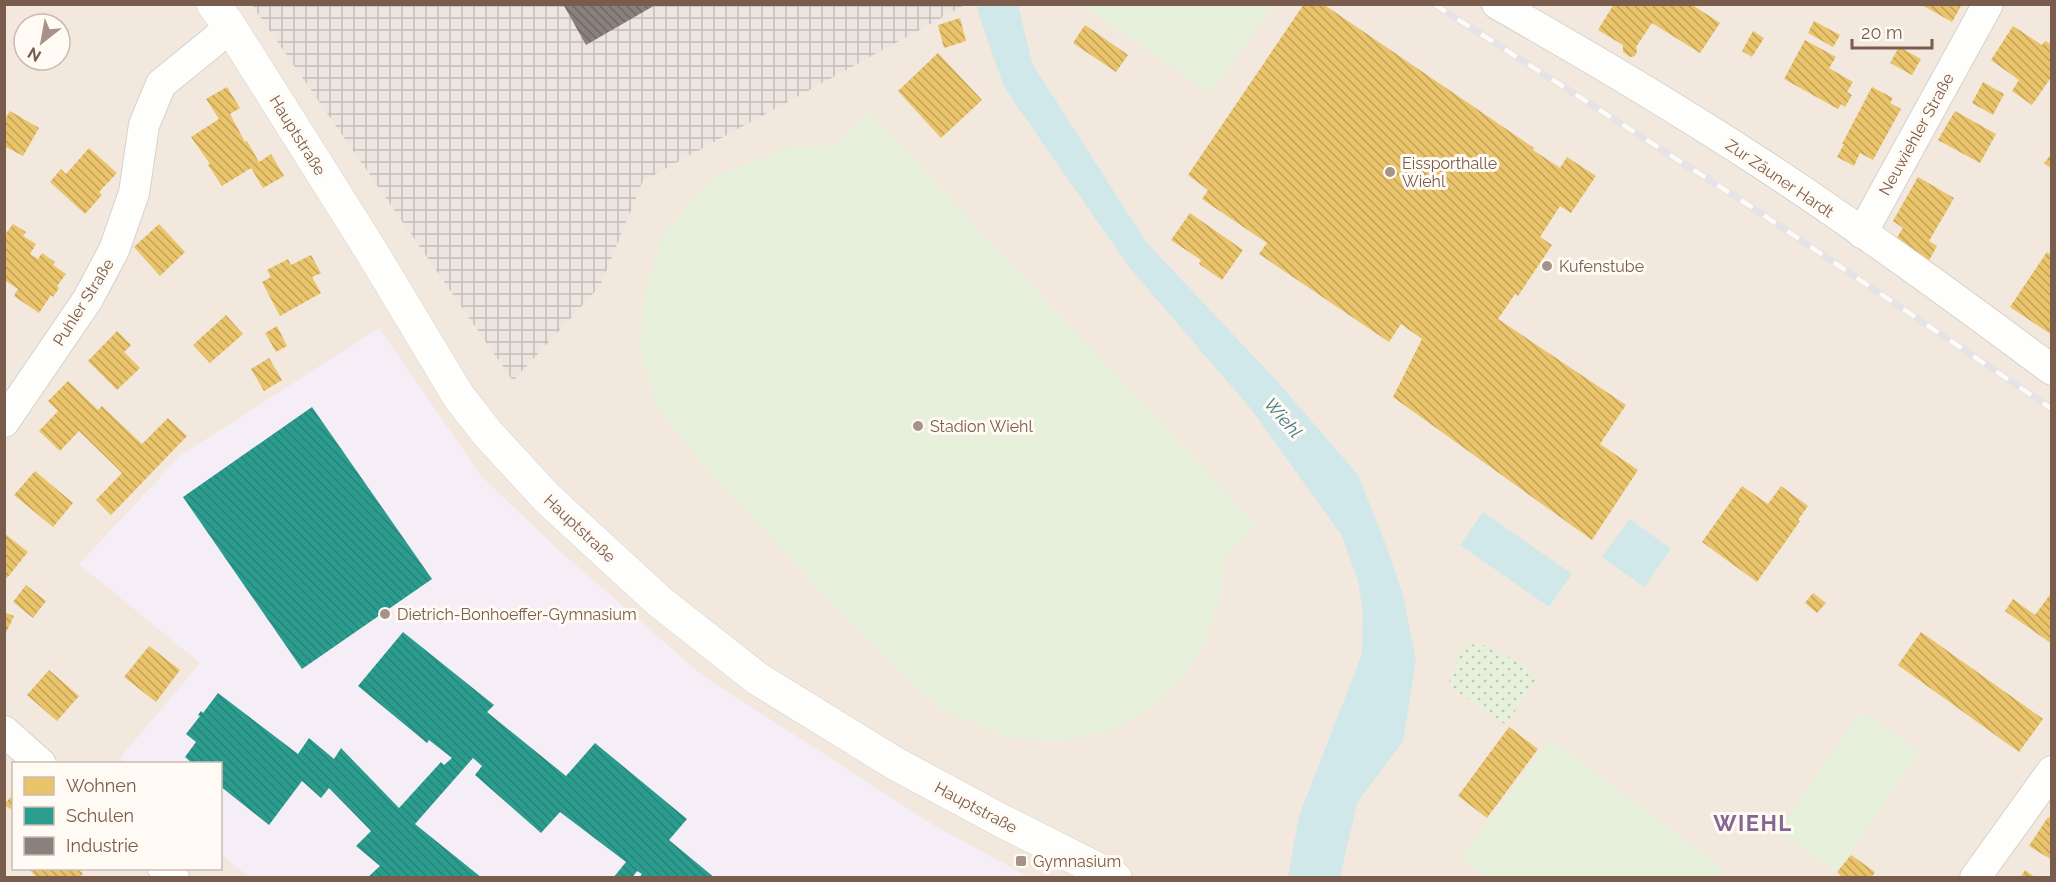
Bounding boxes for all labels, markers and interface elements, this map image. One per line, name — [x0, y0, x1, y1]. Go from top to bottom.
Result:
north arrow — [12, 12, 72, 72]
scale bar — [1852, 12, 1932, 50]
text: 20 m — [1861, 22, 1903, 43]
text: N — [24, 43, 45, 66]
street label: Neuwiehler Straße — [1875, 70, 1958, 199]
street label: Hauptstraße — [265, 92, 330, 179]
street label: Zur Zäuner Hardt — [1722, 135, 1838, 222]
place label: Eissporthalle Wiehl — [1402, 154, 1497, 191]
marker: Eissporthalle Wiehl — [1383, 165, 1397, 179]
street label: Puhler Straße — [49, 255, 118, 349]
place label: Kufenstube — [1559, 257, 1644, 276]
marker: Kufenstube — [1540, 259, 1554, 273]
water label: Wiehl — [1260, 393, 1307, 442]
place label: Stadion Wiehl — [930, 417, 1033, 436]
marker: Stadion Wiehl — [911, 419, 925, 433]
street label: Hauptstraße — [540, 490, 619, 566]
place label: Dietrich-Bonhoeffer-Gymnasium — [397, 605, 637, 624]
marker: Dietrich-Bonhoeffer-Gymnasium — [378, 607, 392, 621]
legend — [12, 762, 222, 870]
text: Wohnen — [66, 775, 136, 796]
street label: Hauptstraße — [931, 778, 1020, 837]
text: Schulen — [66, 805, 134, 826]
district label: WIEHL — [1713, 810, 1793, 836]
text: Industrie — [66, 835, 139, 856]
place label: Gymnasium — [1033, 852, 1121, 871]
marker: Gymnasium — [1014, 854, 1028, 868]

